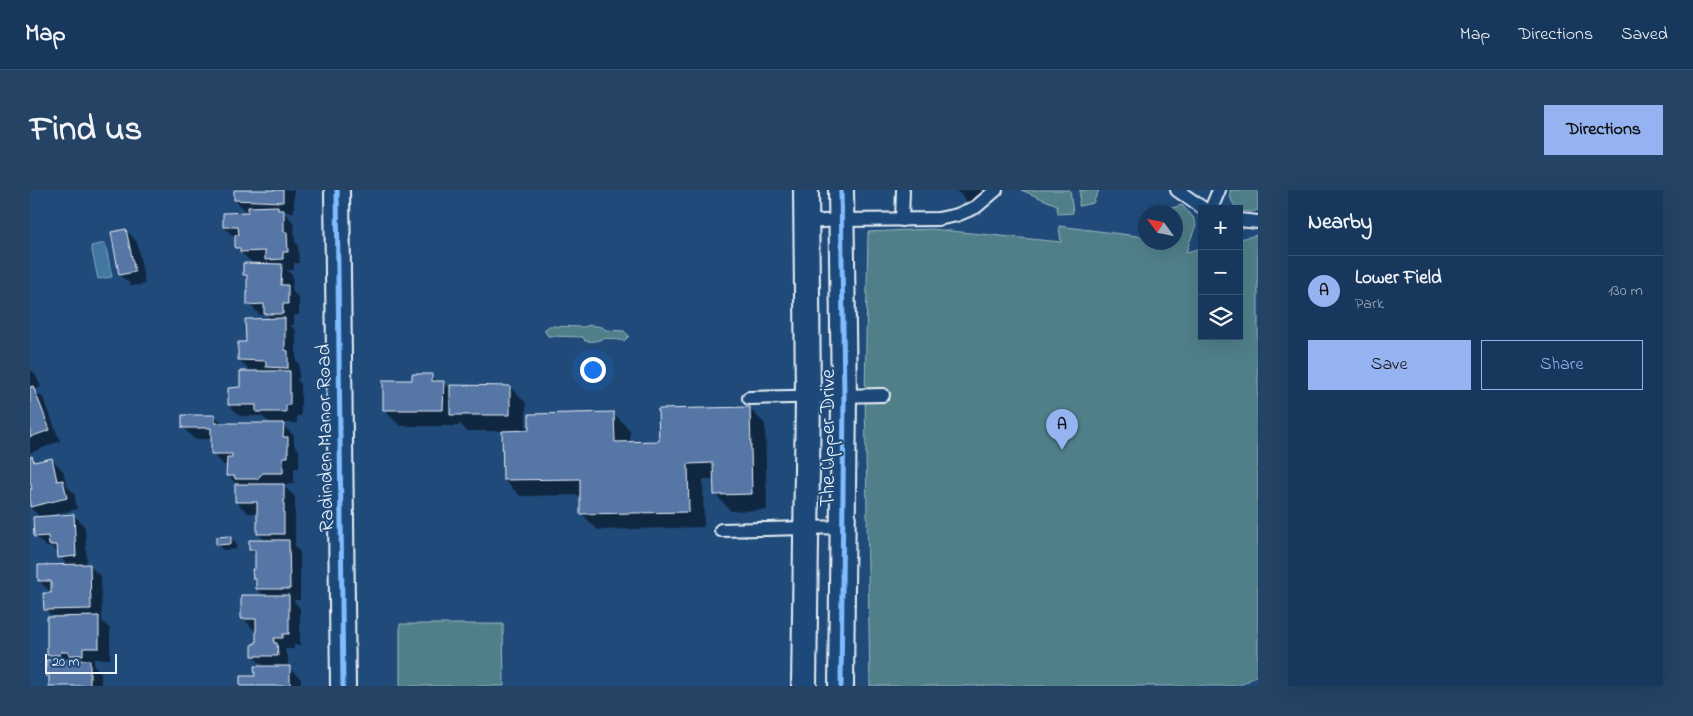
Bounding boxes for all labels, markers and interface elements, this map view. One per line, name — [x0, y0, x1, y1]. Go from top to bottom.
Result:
text: Map — [25, 17, 66, 52]
text: Map — [1460, 22, 1490, 48]
text: Directions — [1518, 22, 1593, 48]
text: Saved — [1621, 22, 1668, 48]
text: Find us — [30, 105, 142, 156]
button: Directions — [1544, 105, 1663, 155]
north arrow — [1138, 205, 1183, 250]
map controls — [1198, 205, 1243, 340]
button: + — [1198, 205, 1243, 250]
text: Nearby — [1308, 208, 1372, 238]
button: − — [1198, 250, 1243, 295]
text: Lower Field — [1355, 265, 1442, 292]
text: A — [1319, 279, 1329, 303]
text: 130 m — [1608, 279, 1643, 303]
text: Park — [1355, 292, 1384, 316]
button: layers — [1198, 295, 1243, 340]
button: Save — [1308, 340, 1471, 390]
button: Share — [1481, 340, 1643, 390]
street label: Radinden Manor Road — [309, 343, 343, 532]
your location — [580, 357, 606, 383]
street label: The Upper Drive — [814, 369, 844, 507]
pin: A — [1046, 409, 1078, 450]
scale bar — [45, 651, 118, 674]
text: 20 m — [52, 652, 79, 673]

